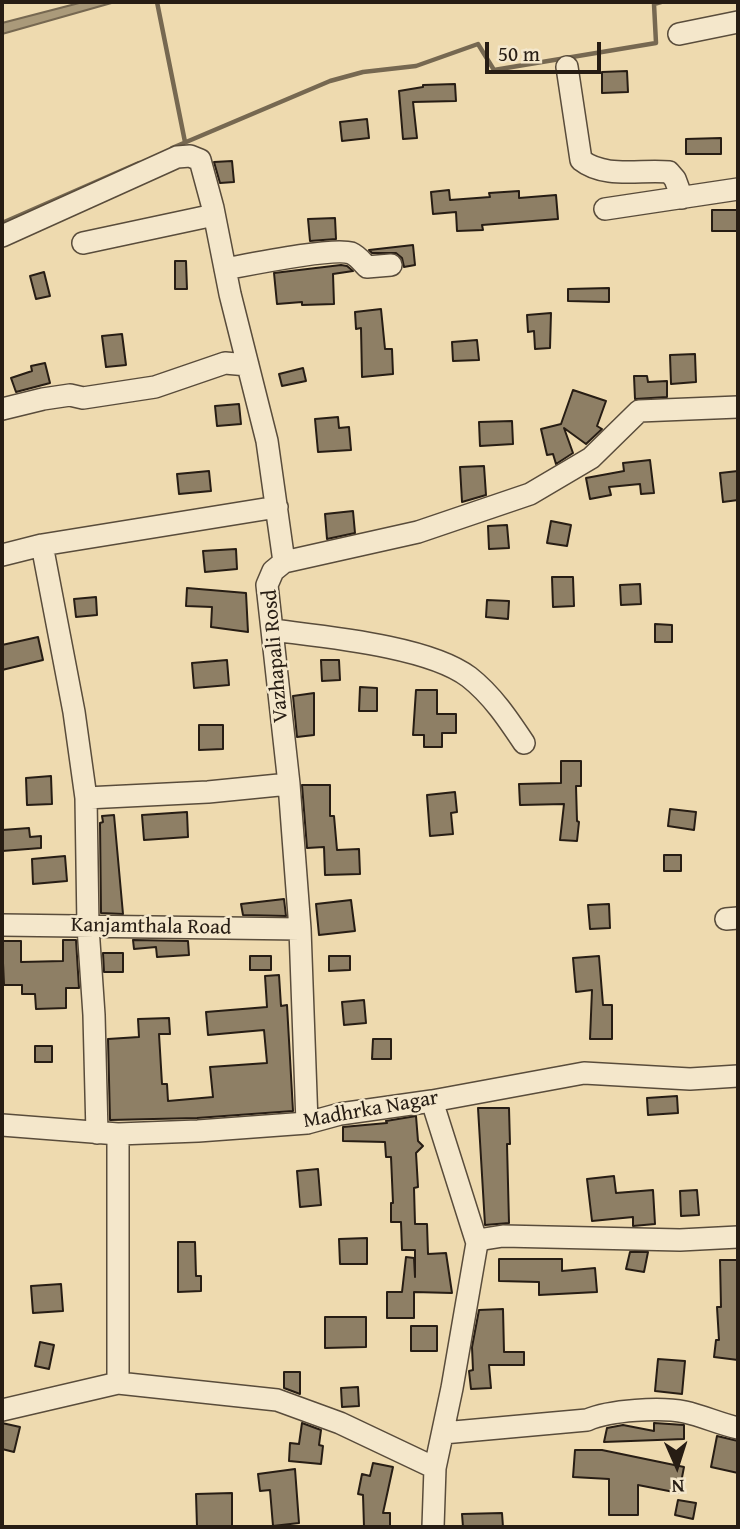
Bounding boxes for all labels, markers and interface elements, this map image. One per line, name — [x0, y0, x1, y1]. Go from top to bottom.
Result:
scale bar — [488, 28, 604, 72]
text: 50 m — [498, 38, 540, 69]
street label: Vazhapali Rosd — [258, 588, 294, 724]
street label: Kanjamthala Road — [71, 913, 231, 941]
street label: Madhrka Nagar — [302, 1086, 440, 1134]
north arrow — [642, 1431, 712, 1501]
text: N — [671, 1473, 685, 1501]

